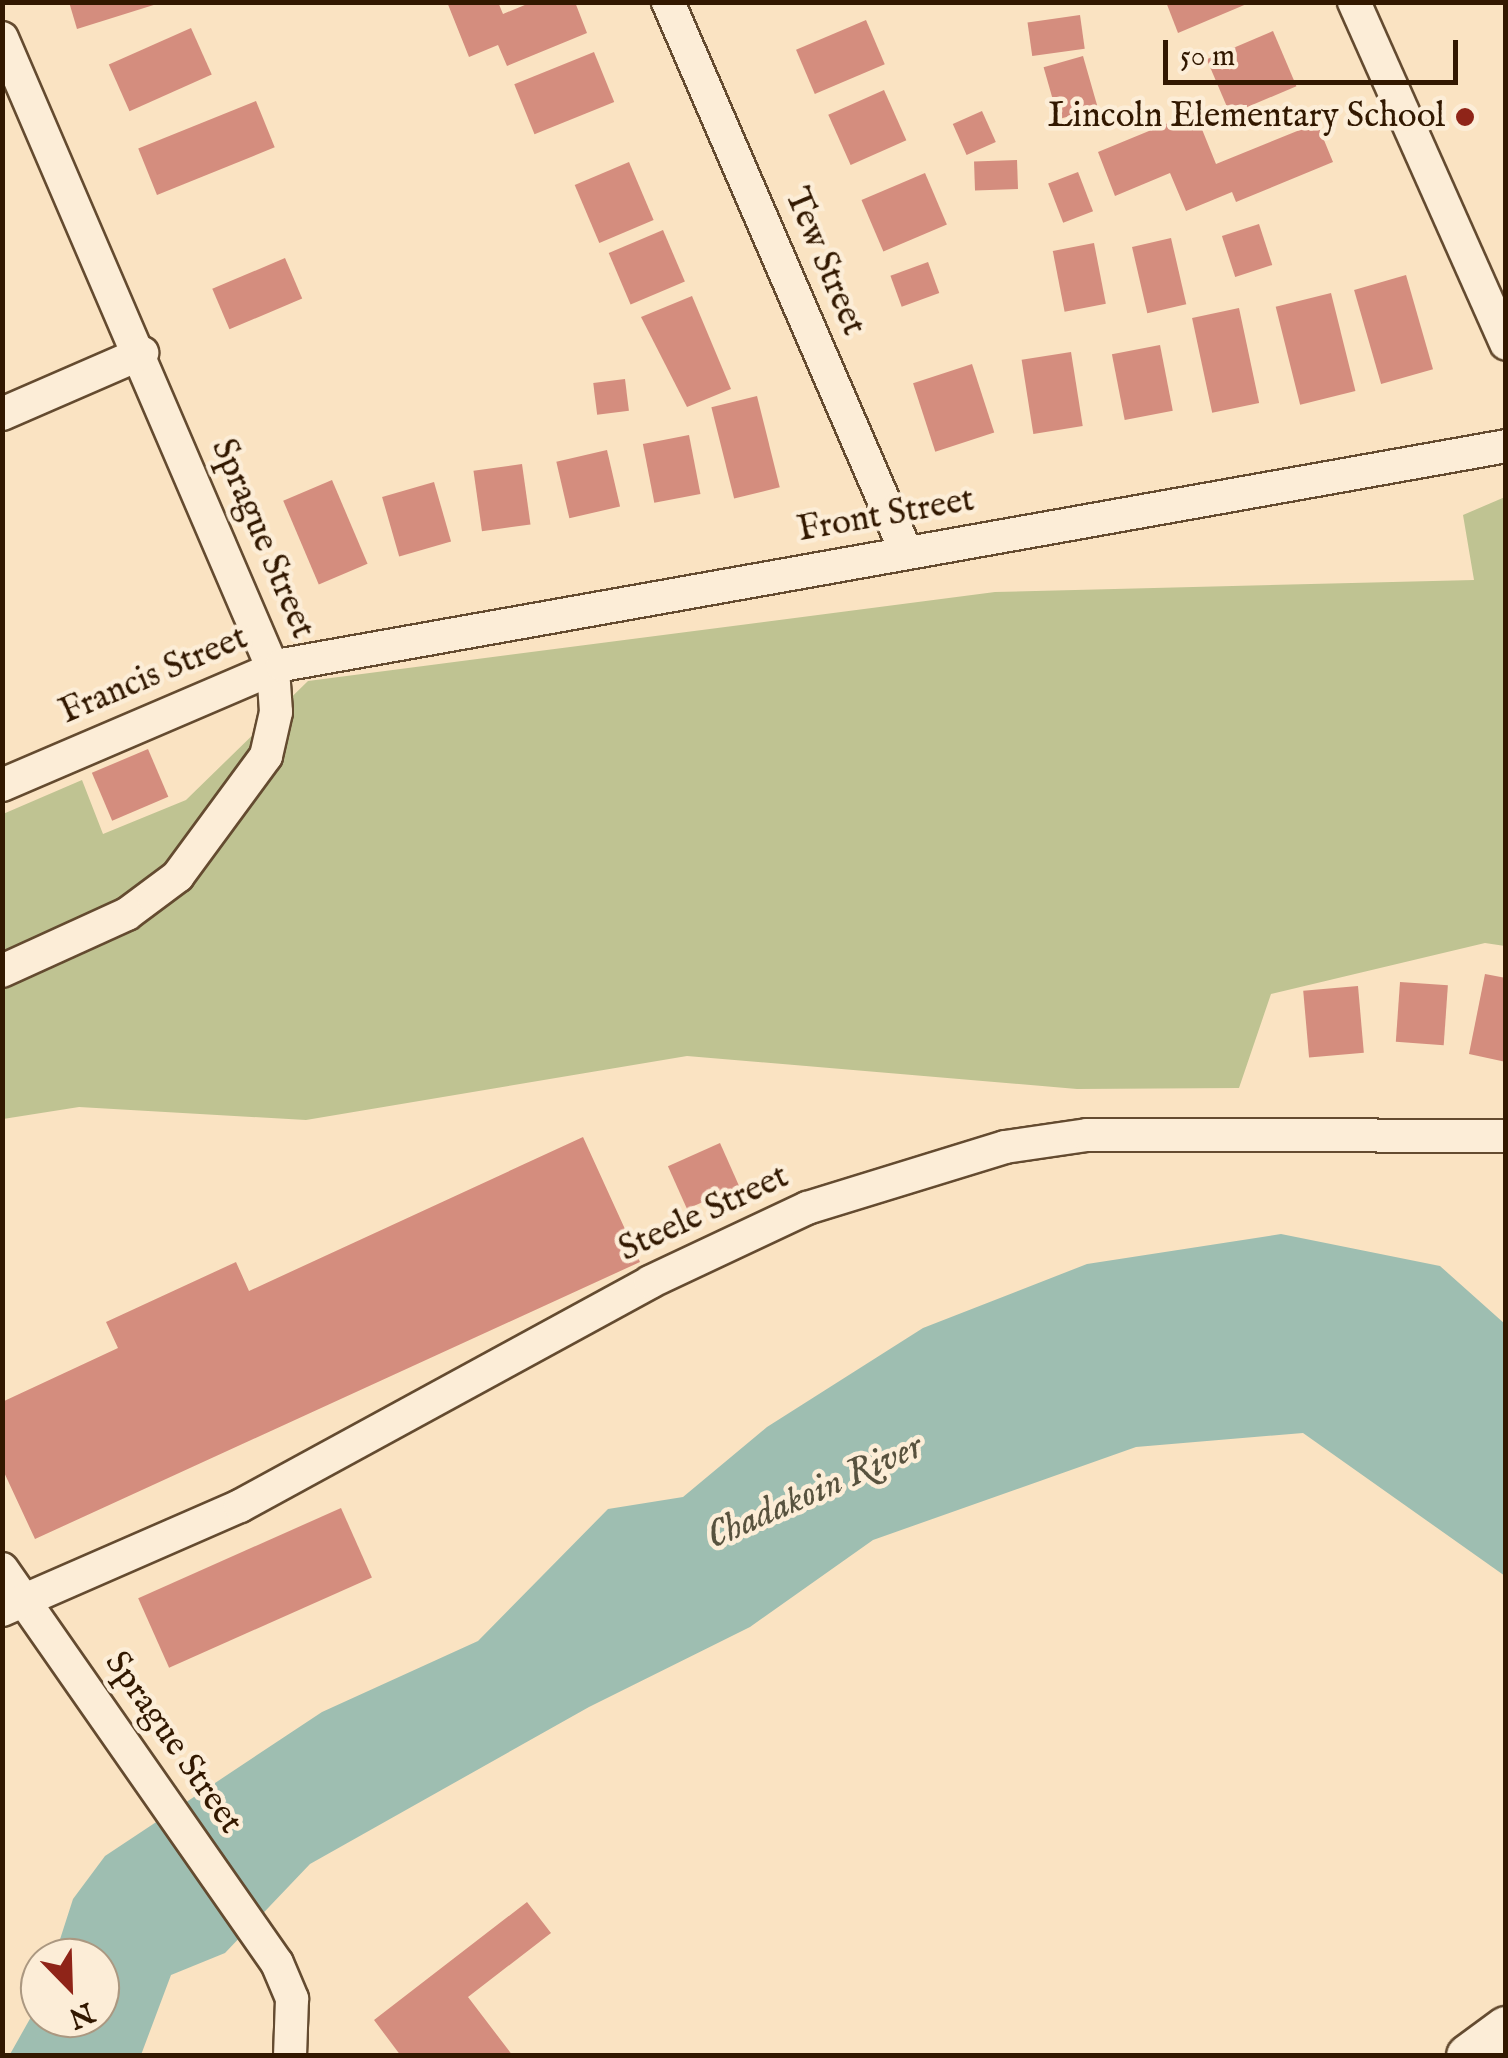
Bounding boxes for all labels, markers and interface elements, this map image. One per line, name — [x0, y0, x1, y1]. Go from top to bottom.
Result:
scale bar — [1168, 20, 1463, 82]
text: 50 m — [1180, 38, 1235, 76]
place label: Lincoln Elementary School — [1048, 96, 1445, 138]
marker: Lincoln Elementary School — [1454, 106, 1476, 128]
street label: Tew Street — [774, 182, 874, 342]
street label: Sprague Street — [201, 433, 323, 645]
street label: Front Street — [794, 480, 978, 552]
street label: Francis Street — [54, 618, 254, 734]
street label: Steele Street — [613, 1156, 795, 1272]
water label: Chadakoin River — [700, 1425, 930, 1561]
street label: Sprague Street — [95, 1644, 251, 1842]
north arrow — [20, 1938, 120, 2038]
text: N — [63, 1993, 99, 2035]

